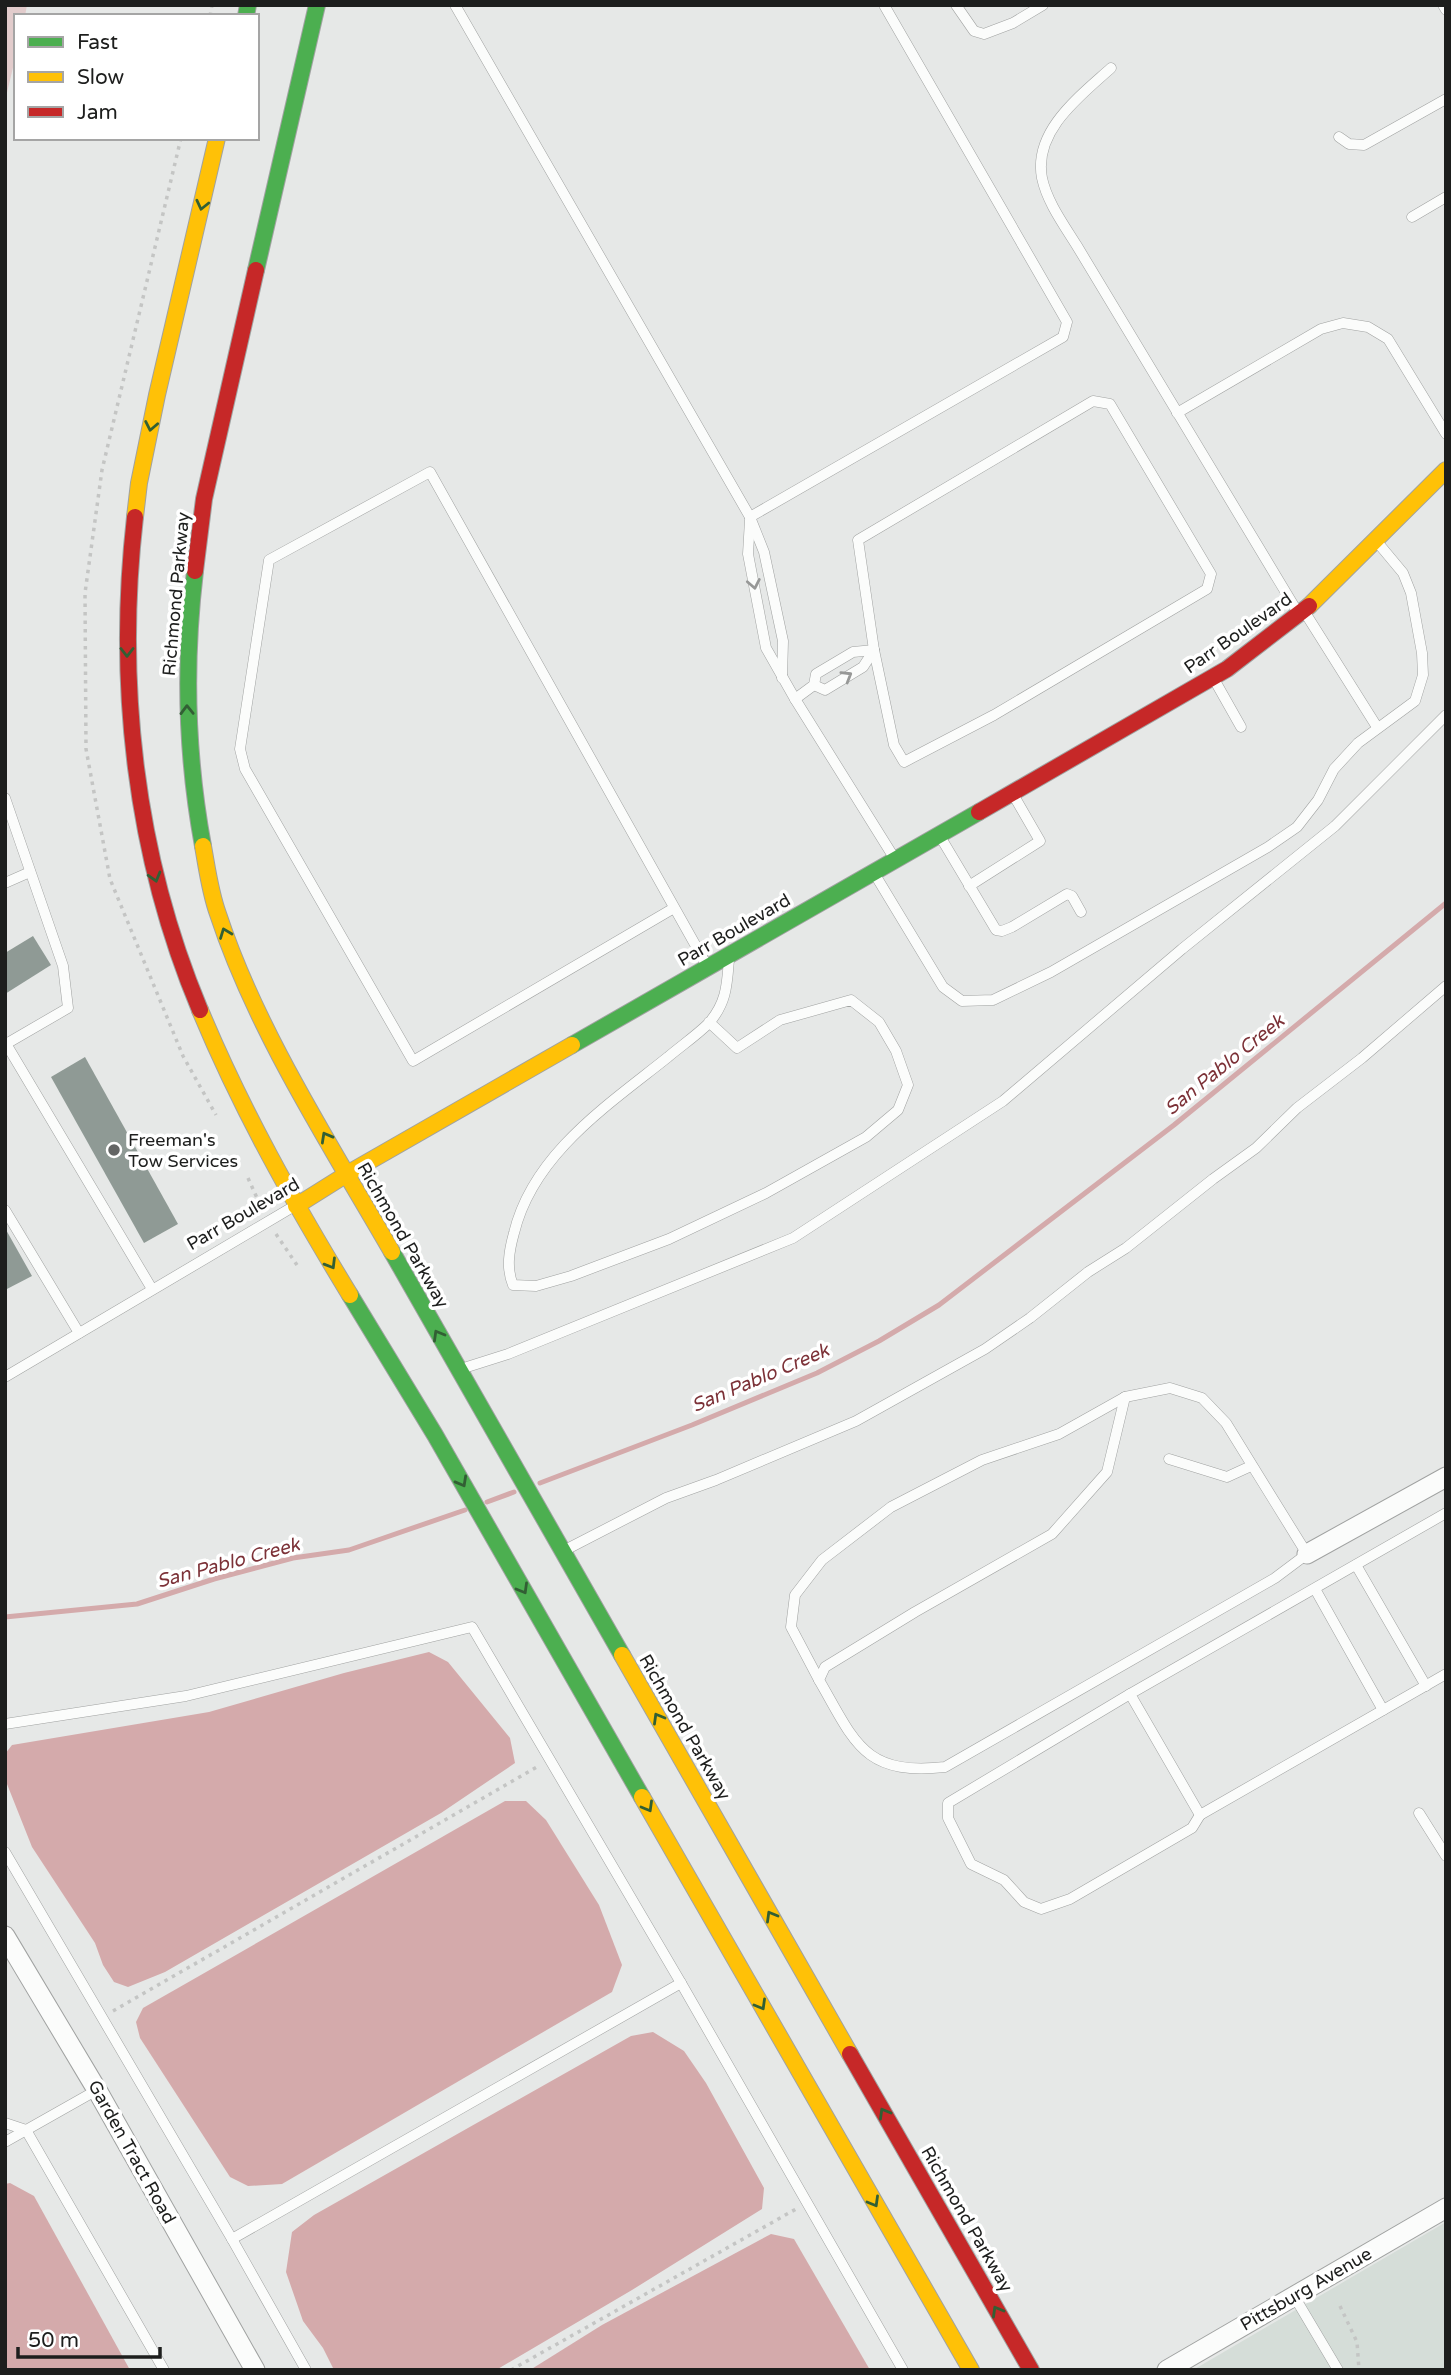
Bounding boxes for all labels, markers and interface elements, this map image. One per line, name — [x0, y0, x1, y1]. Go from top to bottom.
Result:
legend — [14, 14, 259, 140]
text: Fast — [77, 30, 118, 55]
text: Slow — [77, 65, 125, 90]
text: Jam — [77, 100, 118, 125]
one-way arrow — [195, 199, 210, 211]
one-way arrow — [144, 420, 159, 432]
street label: Richmond Parkway — [158, 511, 194, 677]
one-way arrow — [745, 578, 760, 590]
street label: Parr Boulevard — [1180, 588, 1296, 678]
one-way arrow — [119, 647, 135, 658]
one-way arrow — [840, 671, 853, 684]
one-way arrow — [180, 704, 195, 715]
one-way arrow — [147, 871, 161, 883]
street label: Parr Boulevard — [674, 889, 794, 971]
one-way arrow — [220, 928, 234, 940]
water label: San Pablo Creek — [1161, 1009, 1290, 1120]
place label: Freeman's Tow Services — [128, 1129, 238, 1172]
one-way arrow — [321, 1132, 334, 1144]
marker: Freeman's Tow Services — [106, 1142, 122, 1158]
street label: Richmond Parkway — [352, 1158, 454, 1312]
street label: Parr Boulevard — [183, 1173, 303, 1255]
one-way arrow — [323, 1257, 336, 1270]
one-way arrow — [433, 1330, 446, 1342]
water label: San Pablo Creek — [688, 1338, 834, 1417]
one-way arrow — [454, 1475, 467, 1487]
water label: San Pablo Creek — [154, 1533, 304, 1593]
one-way arrow — [515, 1581, 528, 1594]
street label: Richmond Parkway — [634, 1650, 736, 1804]
one-way arrow — [653, 1713, 666, 1726]
one-way arrow — [640, 1800, 653, 1813]
one-way arrow — [766, 1910, 779, 1923]
one-way arrow — [753, 1997, 766, 2010]
street label: Garden Tract Road — [83, 2076, 181, 2228]
one-way arrow — [879, 2108, 892, 2120]
street label: Richmond Parkway — [916, 2142, 1018, 2296]
one-way arrow — [866, 2194, 879, 2207]
street label: Pittsburg Avenue — [1236, 2242, 1376, 2336]
one-way arrow — [992, 2305, 1005, 2318]
scale bar — [18, 2316, 159, 2360]
text: 50 m — [28, 2328, 79, 2353]

